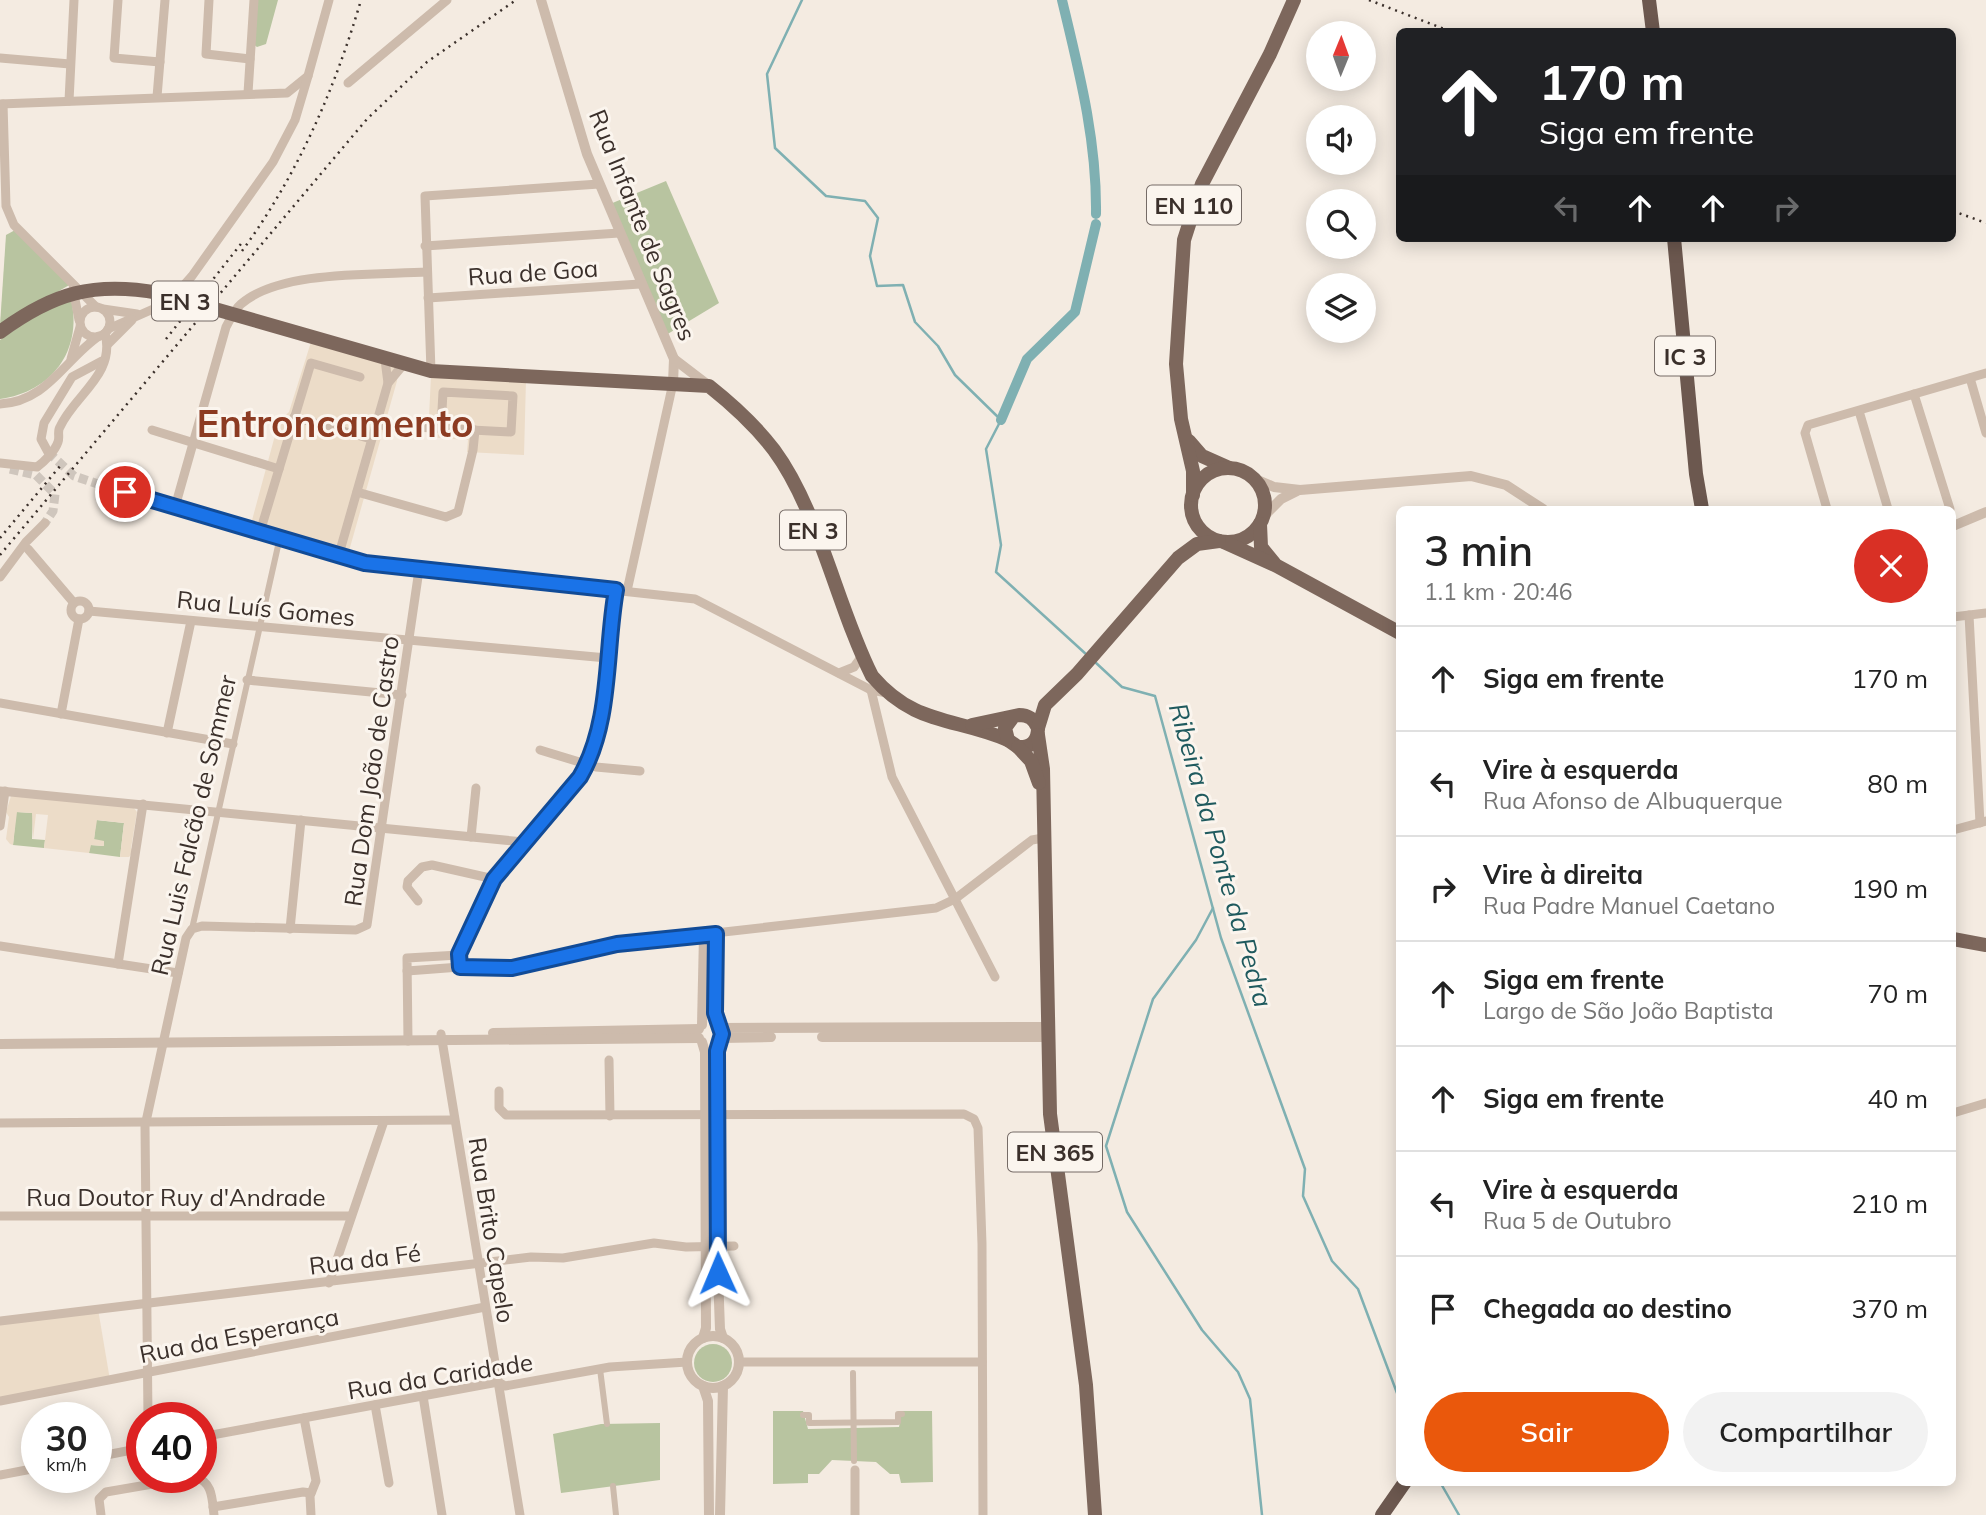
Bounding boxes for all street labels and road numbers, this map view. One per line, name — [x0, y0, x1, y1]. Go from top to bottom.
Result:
street label: Rua Infante de Sagres — [583, 105, 703, 345]
road number: EN 110 — [1147, 186, 1241, 224]
street label: Rua de Goa — [467, 252, 599, 292]
road number: EN 3 — [152, 282, 218, 320]
road number: IC 3 — [1655, 336, 1715, 376]
road number: EN 3 — [780, 510, 846, 550]
street label: Rua Luís Gomes — [175, 584, 357, 632]
street label: Rua Dom João de Castro — [337, 634, 405, 908]
street label: Rua Luis Falcão de Sommer — [144, 672, 242, 978]
road number: EN 365 — [1008, 1133, 1102, 1172]
street label: Rua Brito Capelo — [463, 1135, 521, 1325]
street label: Rua Doutor Ruy d'Andrade — [26, 1182, 326, 1212]
street label: Rua da Fé — [307, 1237, 423, 1281]
street label: Rua da Esperança — [137, 1301, 341, 1369]
street label: Rua da Caridade — [345, 1347, 535, 1405]

